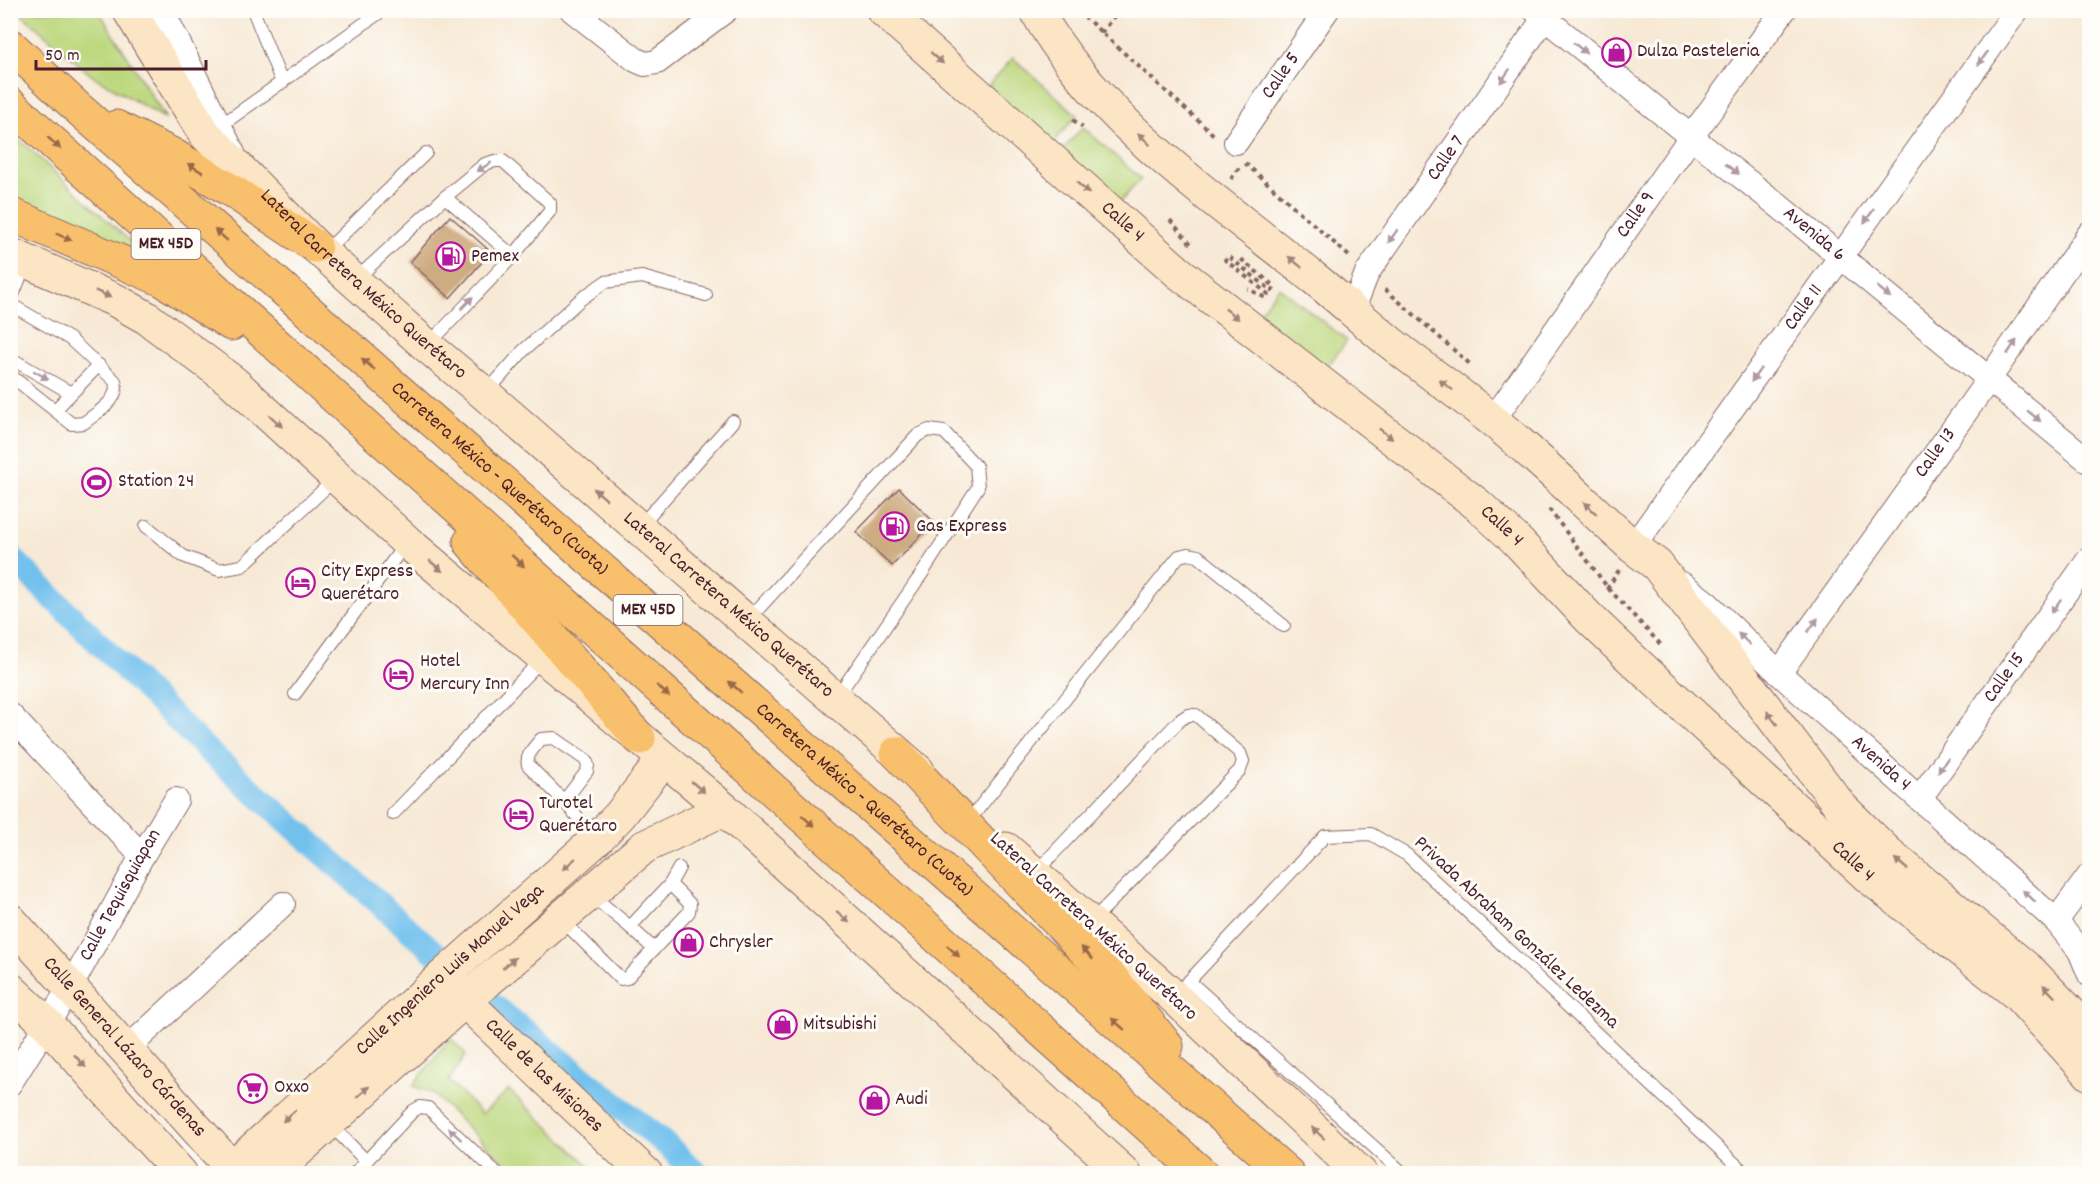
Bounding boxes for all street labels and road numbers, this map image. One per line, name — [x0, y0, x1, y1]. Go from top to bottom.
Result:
street label: Calle 5 — [1255, 47, 1308, 105]
street label: Calle 7 — [1421, 130, 1472, 187]
street label: Lateral Carretera México Querétaro — [253, 183, 472, 387]
street label: Calle 9 — [1610, 186, 1663, 244]
street label: Calle 4 — [1094, 195, 1150, 250]
street label: Avenida 6 — [1776, 200, 1851, 269]
road number: MEX 45D — [132, 229, 201, 259]
street label: Calle 11 — [1778, 279, 1830, 337]
street label: Carretera México - Querétaro (Cuota) — [384, 375, 614, 583]
street label: Calle 13 — [1908, 423, 1963, 484]
street label: Calle 4 — [1473, 499, 1530, 553]
street label: Lateral Carretera México Querétaro — [616, 506, 840, 705]
road number: MEX 45D — [614, 595, 682, 625]
street label: Calle 15 — [1977, 647, 2033, 709]
street label: Carretera México - Querétaro (Cuota) — [749, 697, 979, 904]
street label: Avenida 4 — [1844, 729, 1917, 799]
street label: Calle Tequisquiapan — [73, 824, 169, 967]
street label: Lateral Carretera México Querétaro — [983, 826, 1203, 1028]
street label: Privada Abraham González Ledezma — [1407, 830, 1625, 1036]
street label: Calle 4 — [1824, 835, 1881, 889]
street label: Calle Ingeniero Luis Manuel Vega — [350, 878, 551, 1063]
street label: Calle General Lázaro Cárdenas — [36, 951, 212, 1144]
street label: Calle de las Misiones — [478, 1012, 609, 1140]

